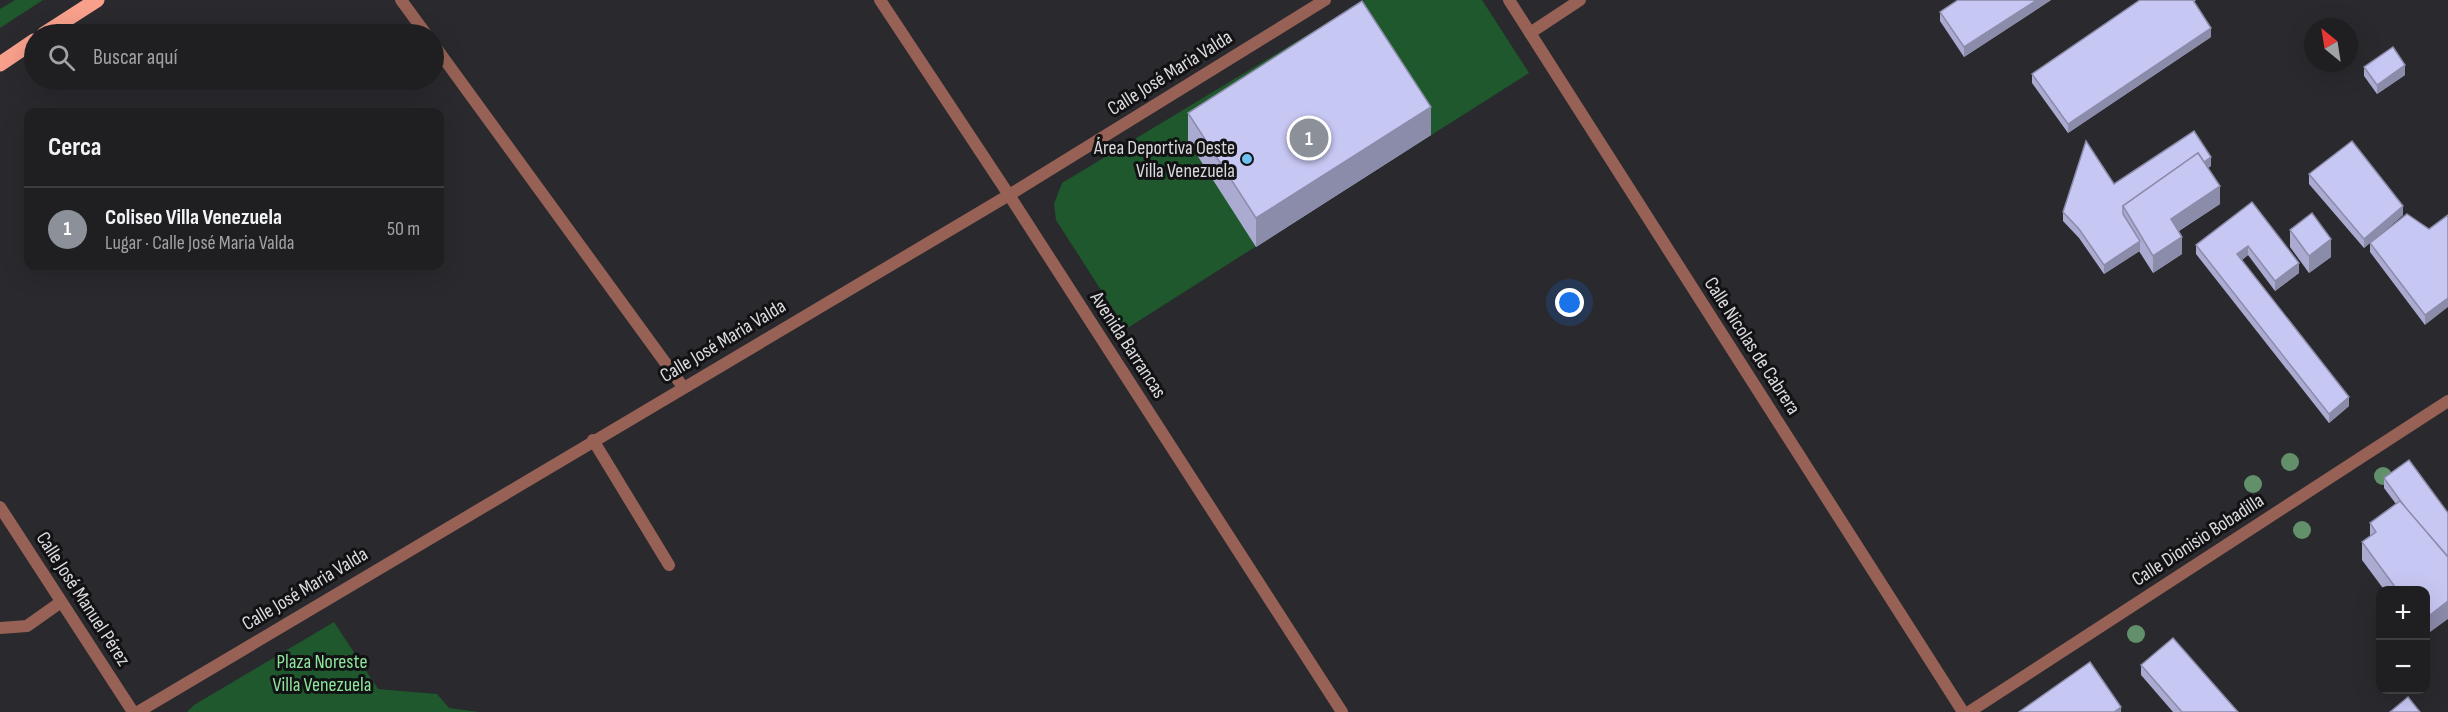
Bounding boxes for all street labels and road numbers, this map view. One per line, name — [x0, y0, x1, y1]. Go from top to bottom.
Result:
street label: Calle José Maria Valda — [1103, 25, 1237, 121]
street label: Calle Nicolas de Cabrera — [1699, 273, 1805, 419]
street label: Avenida Barrancas — [1084, 286, 1171, 403]
street label: Calle José Maria Valda — [656, 294, 790, 388]
street label: Calle Dionisio Bobadilla — [2127, 488, 2269, 592]
street label: Calle José Manuel Pérez — [31, 527, 135, 671]
street label: Calle José Maria Valda — [238, 542, 372, 636]

